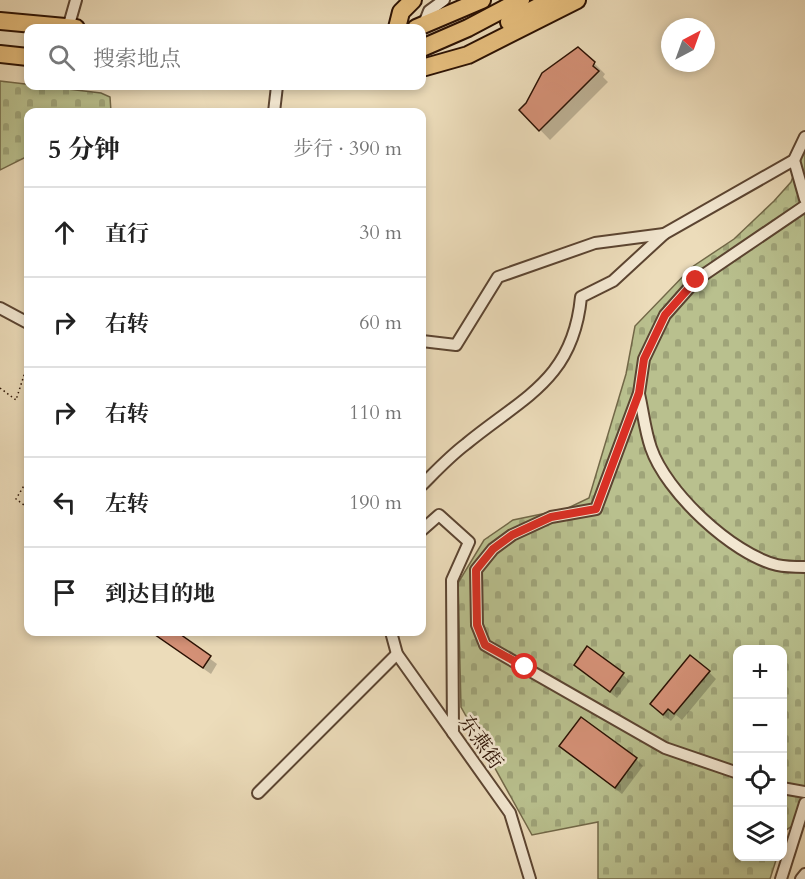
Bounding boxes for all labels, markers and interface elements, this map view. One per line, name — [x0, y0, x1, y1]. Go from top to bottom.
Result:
north arrow — [661, 18, 715, 72]
search box — [24, 24, 426, 90]
icon: search — [45, 41, 78, 74]
text: 搜索地点 — [93, 44, 181, 74]
text: 5 分钟 — [48, 132, 120, 167]
text: 步行 · 390 m — [293, 135, 402, 162]
icon: ahead — [48, 216, 81, 249]
text: 直行 — [105, 219, 149, 249]
text: 30 m — [359, 219, 402, 246]
route end — [682, 266, 708, 292]
icon: right — [48, 306, 81, 339]
text: 右转 — [105, 309, 149, 339]
text: 60 m — [359, 309, 402, 336]
icon: right — [48, 396, 81, 429]
text: 右转 — [105, 399, 149, 429]
text: 110 m — [349, 399, 402, 426]
icon: left — [48, 486, 81, 519]
text: 左转 — [105, 489, 149, 519]
text: 190 m — [349, 489, 402, 516]
icon: arrive — [48, 576, 81, 609]
text: 到达目的地 — [105, 579, 215, 609]
map controls — [733, 645, 787, 861]
button: + — [733, 645, 787, 699]
route start — [511, 653, 537, 679]
button: − — [733, 699, 787, 753]
street label: 东燕街 — [453, 710, 509, 774]
button: locate — [733, 753, 787, 807]
button: layers — [733, 807, 787, 861]

